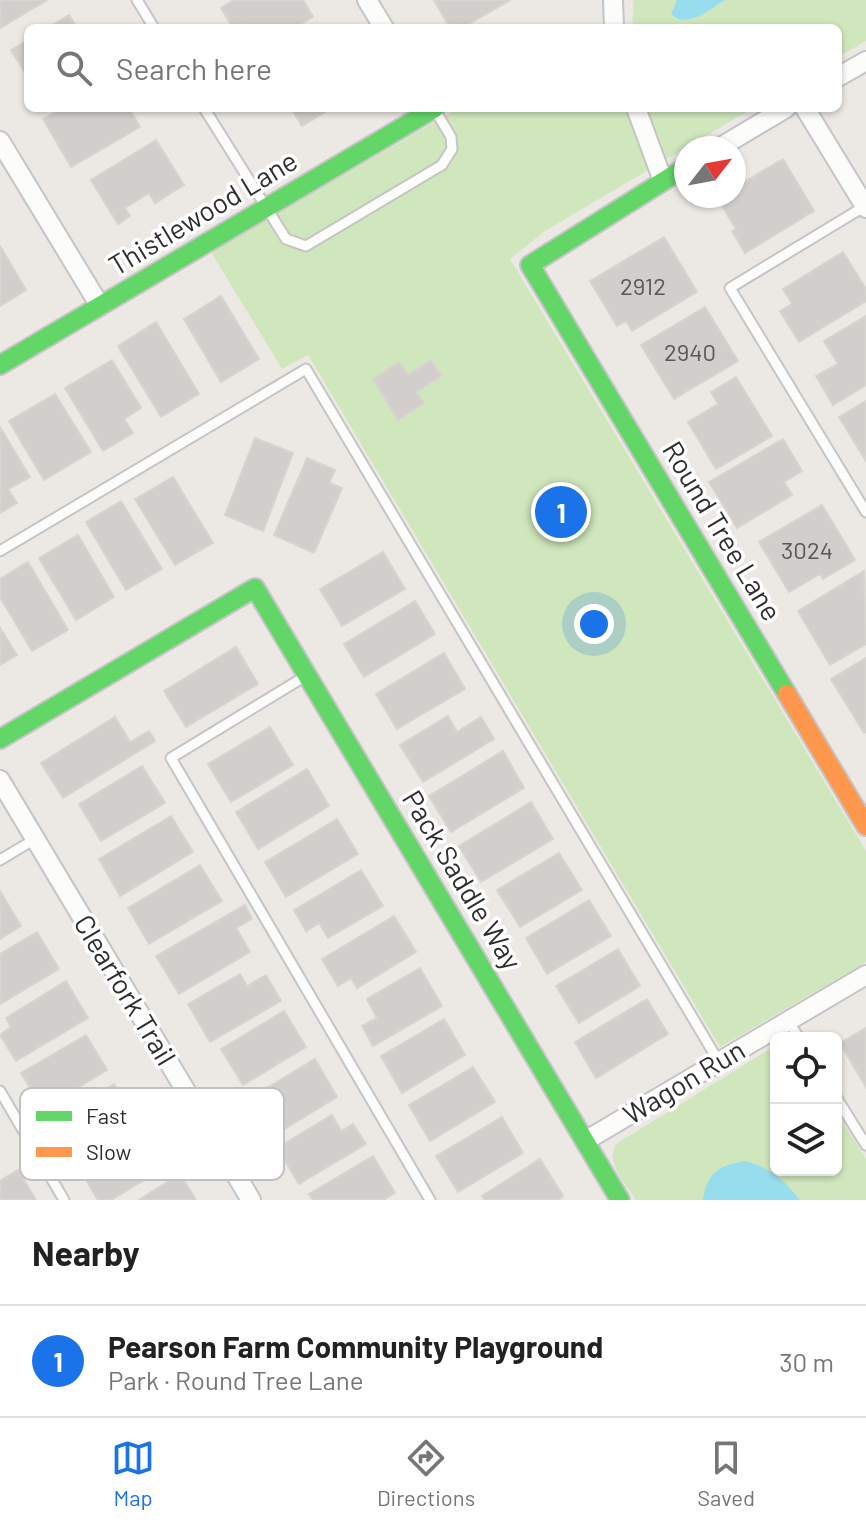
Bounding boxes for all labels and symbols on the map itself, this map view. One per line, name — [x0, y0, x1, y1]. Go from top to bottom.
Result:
north arrow — [674, 136, 746, 208]
street label: Thistlewood Lane — [102, 142, 303, 282]
house number: 2912 — [620, 271, 666, 300]
house number: 2940 — [664, 337, 716, 366]
street label: Round Tree Lane — [656, 435, 790, 626]
pin: 1 — [535, 482, 587, 542]
house number: 3024 — [781, 535, 833, 564]
your location — [574, 604, 614, 644]
street label: Pack Saddle Way — [396, 784, 530, 976]
street label: Clearfork Trail — [68, 908, 184, 1071]
street label: Wagon Run — [617, 1032, 750, 1131]
legend — [20, 1088, 284, 1180]
text: Fast — [86, 1102, 128, 1128]
text: Slow — [86, 1138, 131, 1164]

